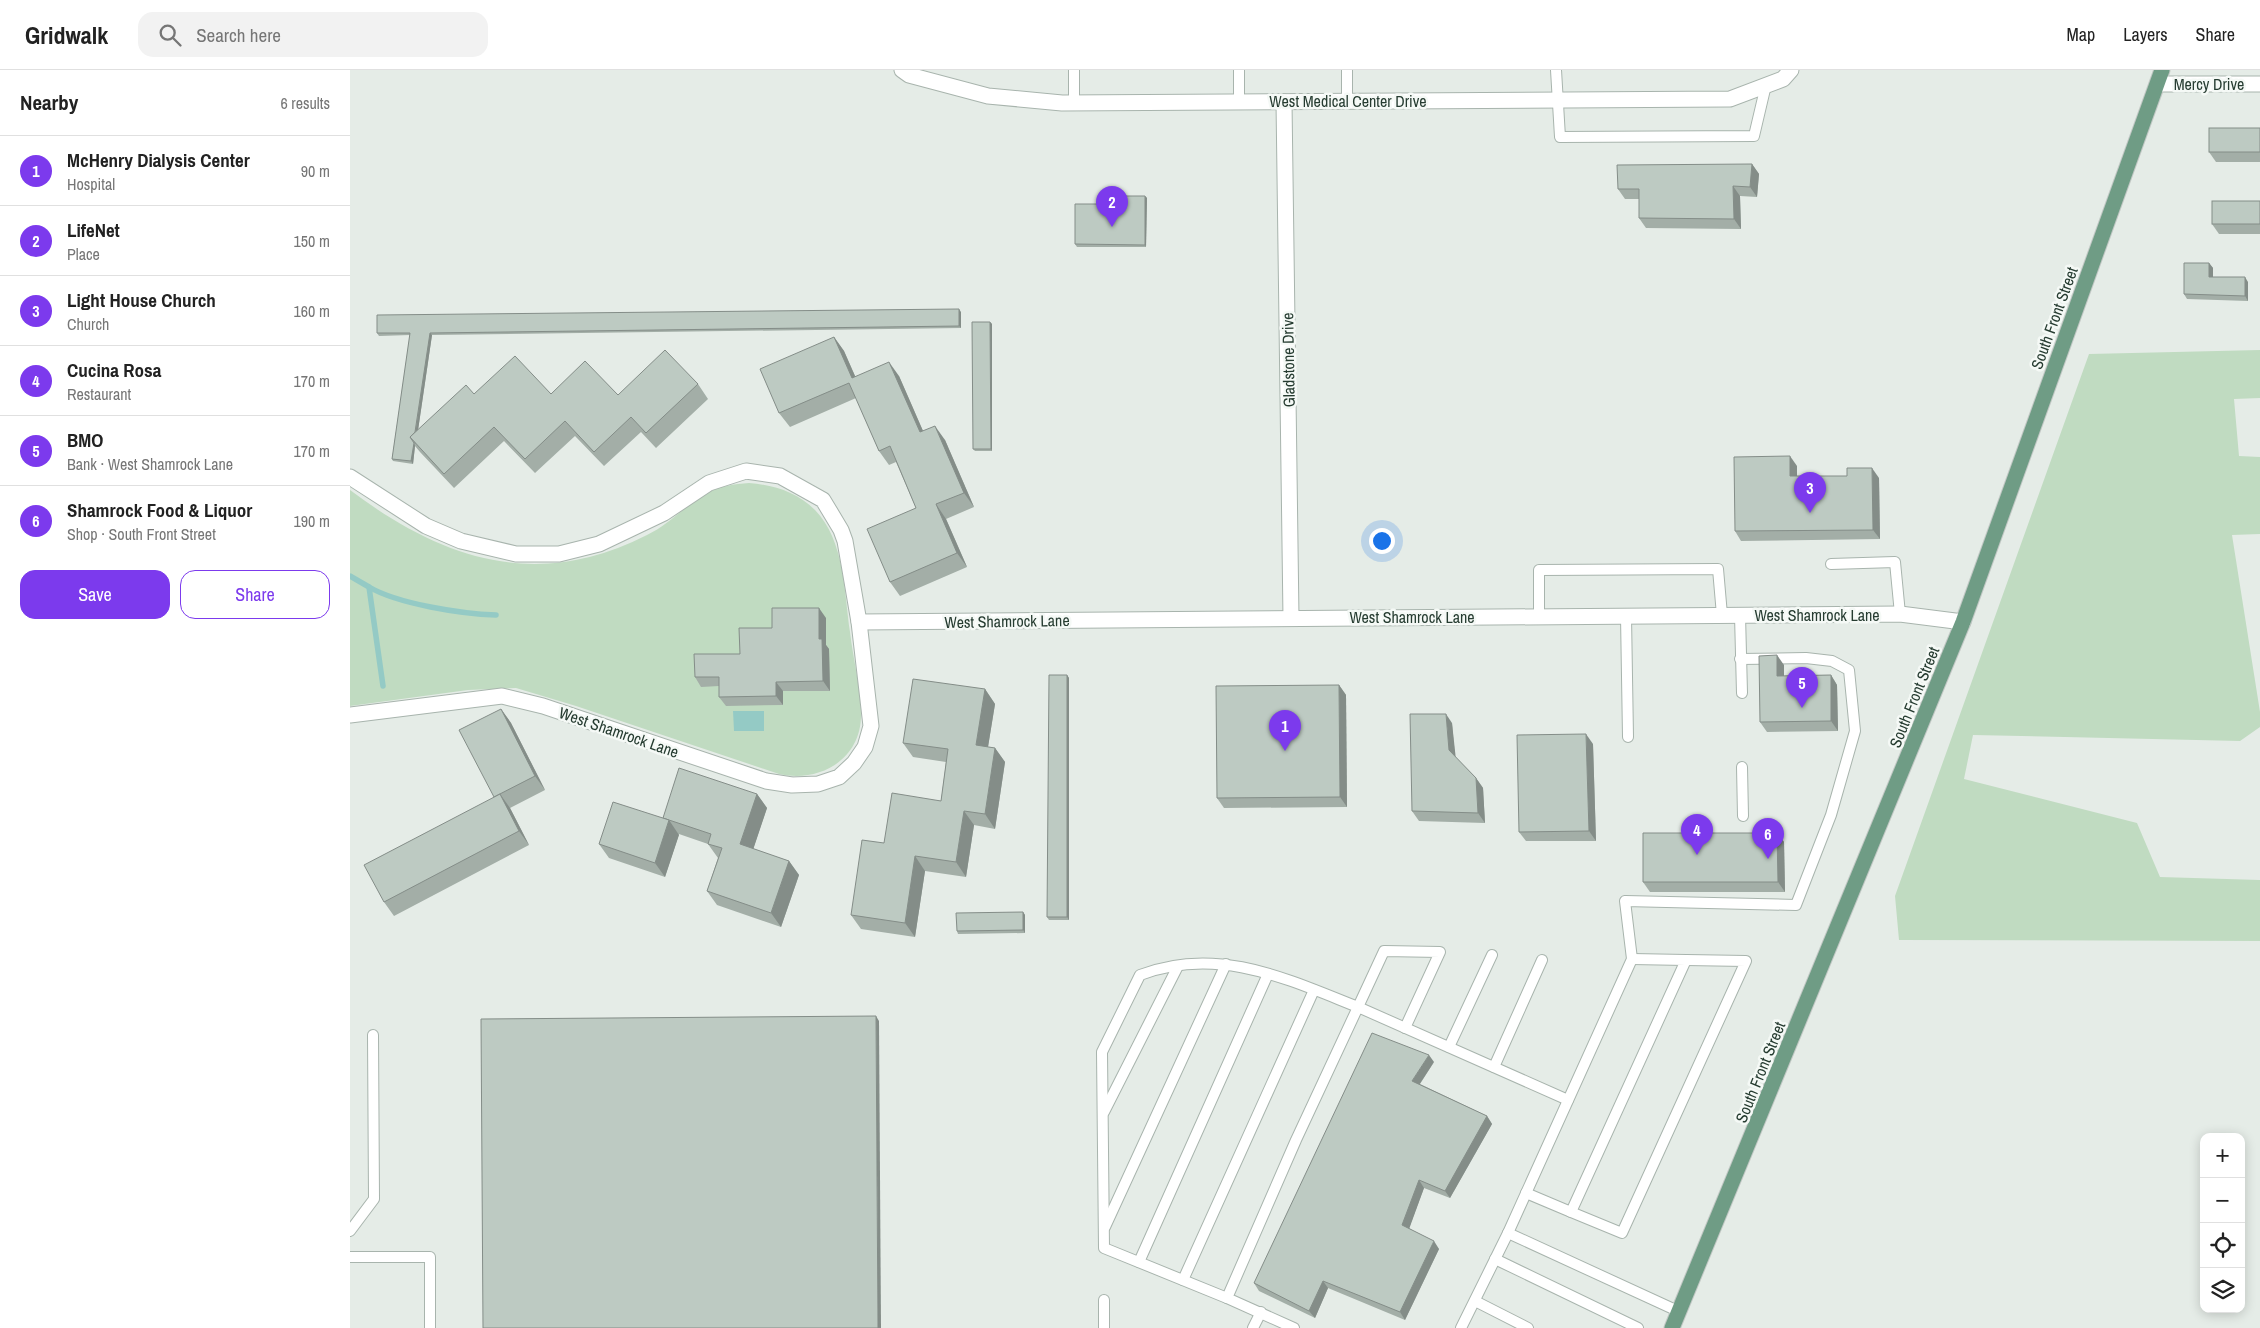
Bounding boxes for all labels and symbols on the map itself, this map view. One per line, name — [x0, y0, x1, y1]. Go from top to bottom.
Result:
street label: Mercy Drive — [2174, 73, 2244, 95]
street label: West Medical Center Drive — [1269, 90, 1427, 112]
pin: 2 — [1096, 186, 1128, 227]
street label: South Front Street — [2025, 264, 2083, 372]
street label: Gladstone Drive — [1276, 312, 1300, 408]
pin: 3 — [1794, 472, 1826, 513]
your location — [1369, 528, 1395, 554]
street label: West Shamrock Lane — [1754, 604, 1880, 626]
street label: West Shamrock Lane — [1349, 606, 1475, 628]
street label: West Shamrock Lane — [944, 609, 1070, 633]
street label: South Front Street — [1884, 643, 1944, 751]
pin: 5 — [1786, 667, 1818, 708]
street label: West Shamrock Lane — [556, 701, 682, 763]
pin: 1 — [1269, 710, 1301, 751]
pin: 4 — [1681, 814, 1713, 855]
pin: 6 — [1752, 818, 1784, 859]
street label: South Front Street — [1730, 1018, 1790, 1126]

